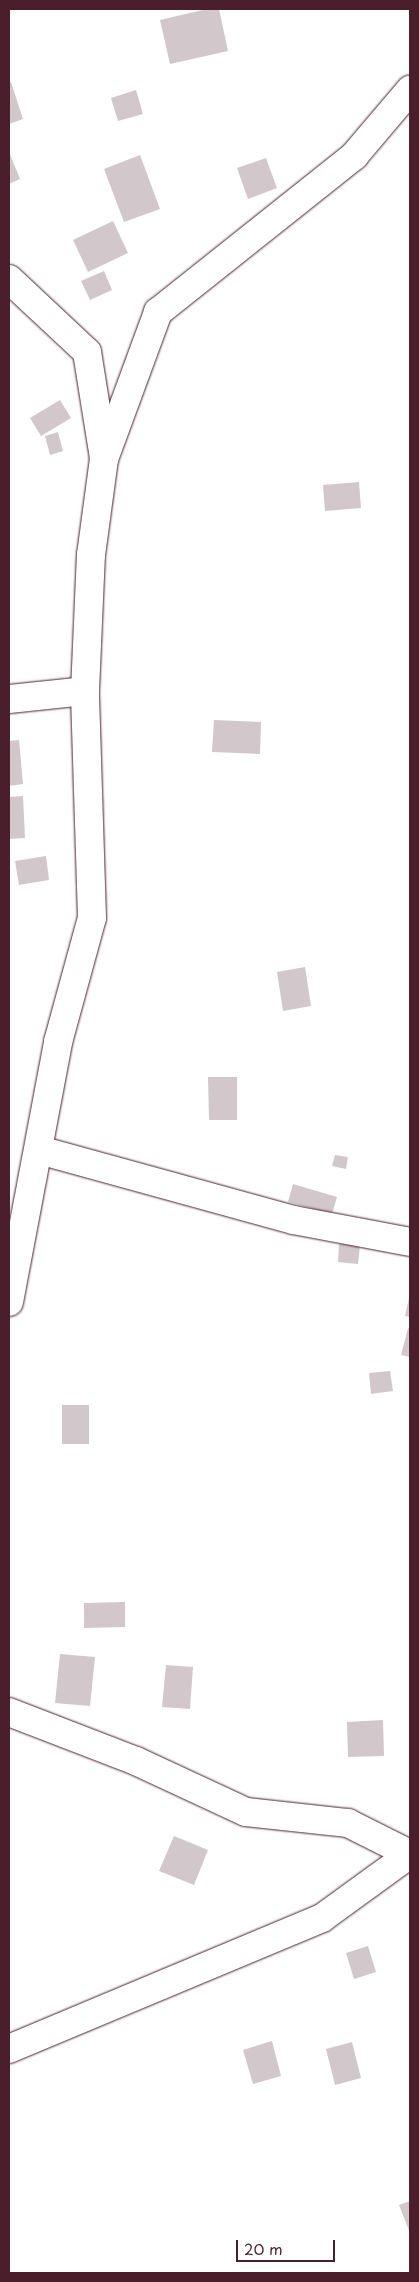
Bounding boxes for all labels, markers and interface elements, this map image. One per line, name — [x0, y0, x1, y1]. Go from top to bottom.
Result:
scale bar — [239, 2230, 338, 2262]
text: 20 m — [244, 2237, 283, 2260]

